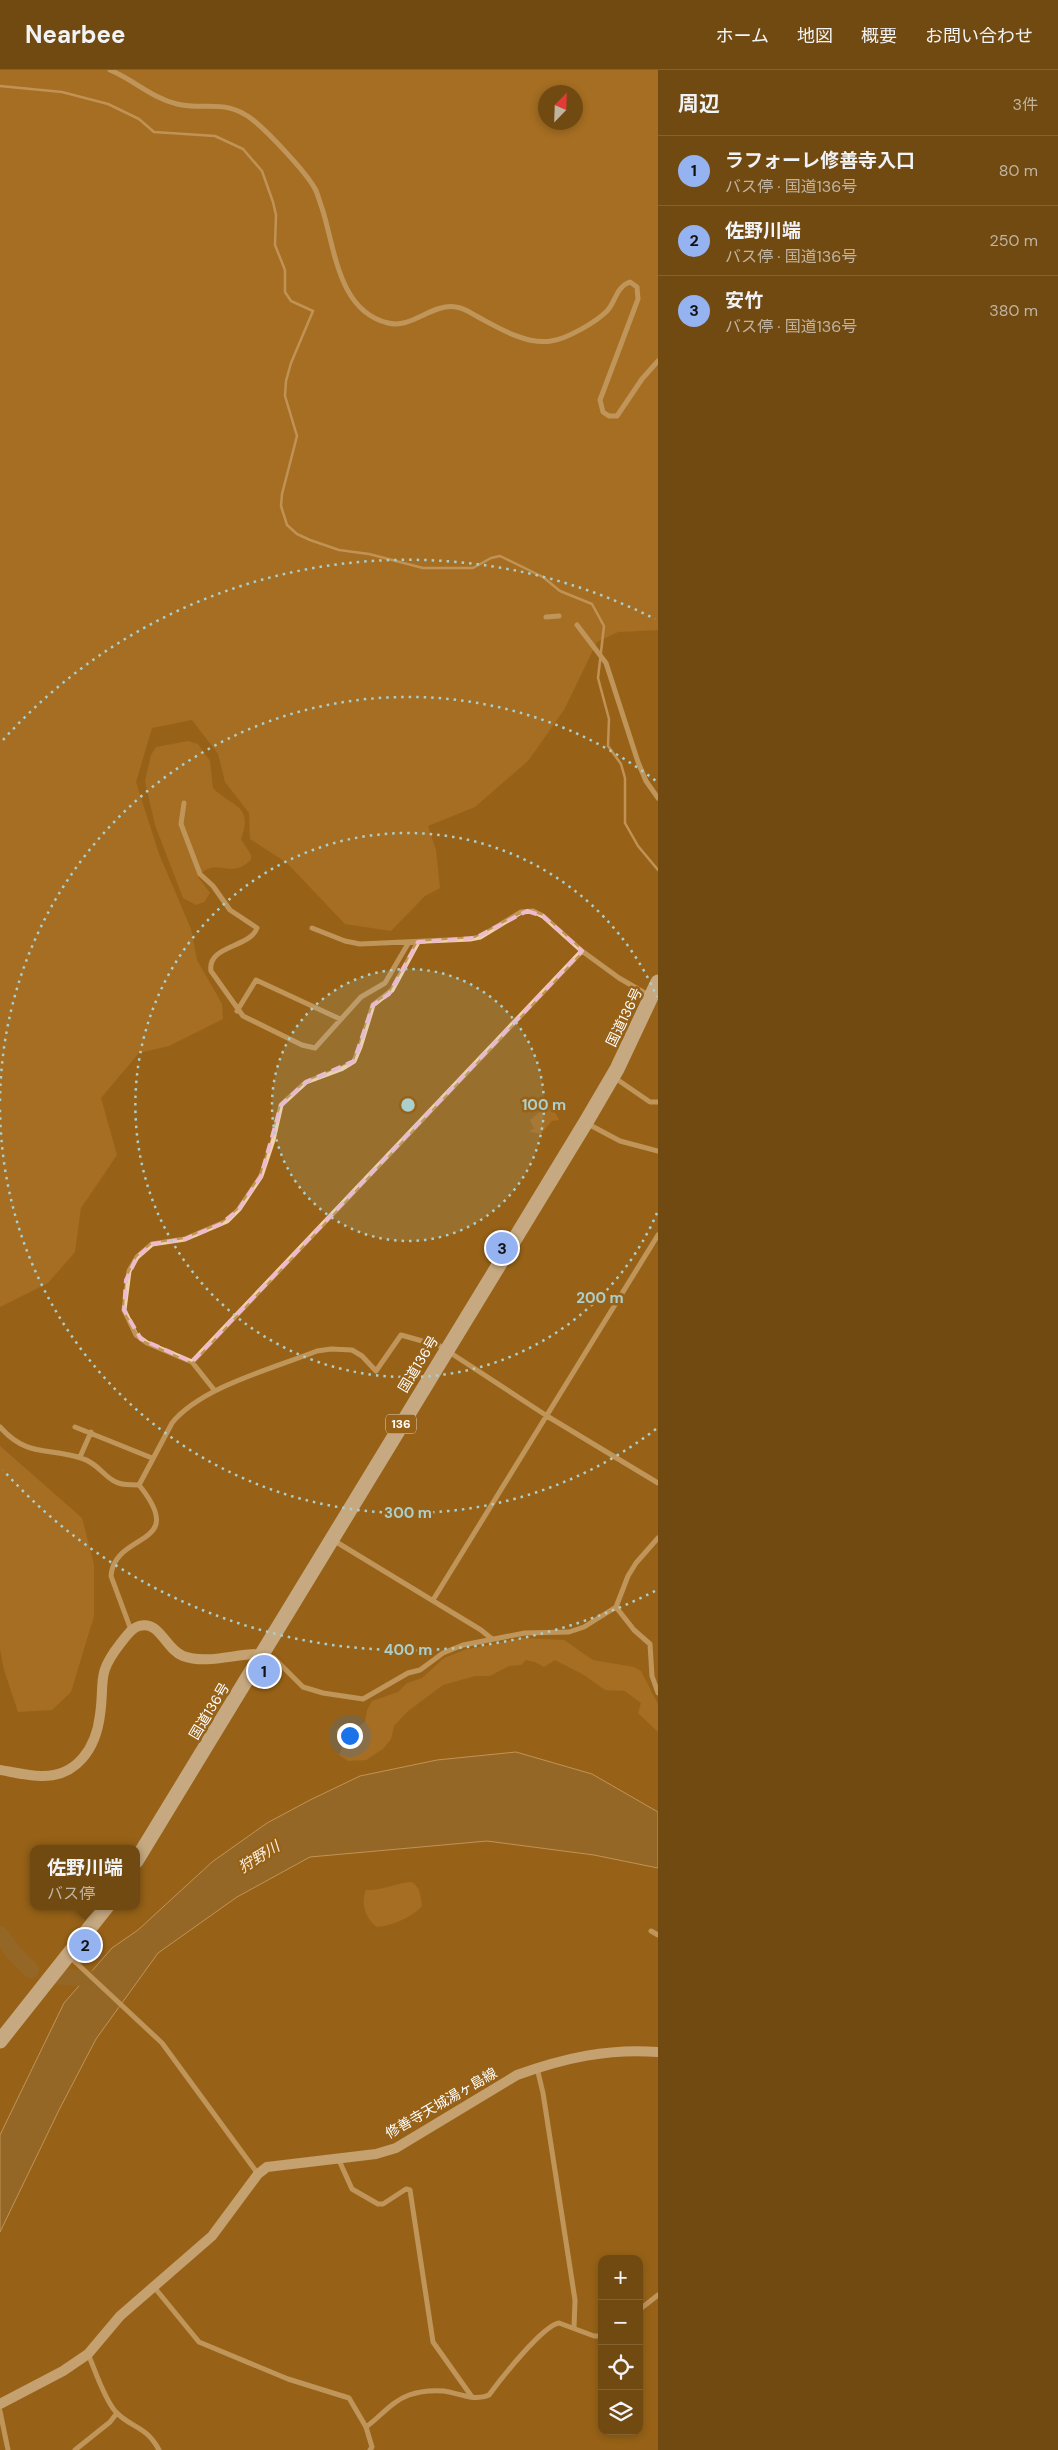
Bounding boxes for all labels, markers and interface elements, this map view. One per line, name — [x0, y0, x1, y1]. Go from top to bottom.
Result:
text: Nearbee — [25, 19, 125, 50]
text: ホーム — [716, 24, 769, 48]
text: 地図 — [797, 24, 833, 48]
text: 概要 — [861, 24, 897, 48]
text: お問い合わせ — [925, 24, 1033, 48]
north arrow — [538, 85, 583, 130]
text: 周辺 — [678, 90, 720, 118]
text: 3件 — [1013, 94, 1038, 115]
text: ラフォーレ修善寺入口 — [725, 148, 915, 173]
text: 1 — [691, 160, 697, 181]
text: 80 m — [999, 160, 1038, 181]
text: バス停 · 国道136号 — [725, 176, 857, 197]
text: 佐野川端 — [725, 218, 801, 243]
text: 2 — [689, 230, 699, 251]
text: 250 m — [990, 230, 1038, 251]
text: バス停 · 国道136号 — [725, 246, 857, 267]
text: 安竹 — [725, 288, 763, 313]
text: 3 — [689, 300, 699, 321]
text: 380 m — [989, 300, 1038, 321]
text: バス停 · 国道136号 — [725, 316, 857, 337]
street label: 国道136号 — [602, 985, 646, 1049]
text: 100 m — [522, 1095, 566, 1115]
centre of rings — [399, 1096, 417, 1114]
pin: 3 — [486, 1229, 518, 1267]
text: 200 m — [576, 1288, 624, 1308]
street label: 国道136号 — [394, 1332, 442, 1396]
road number: 136 — [386, 1415, 416, 1434]
text: 300 m — [384, 1503, 432, 1523]
text: 400 m — [384, 1640, 432, 1660]
pin: 1 — [248, 1652, 280, 1690]
street label: 国道136号 — [185, 1679, 233, 1743]
your location — [337, 1723, 363, 1749]
water label: 狩野川 — [235, 1836, 285, 1877]
popup — [30, 1845, 140, 1910]
text: 佐野川端 — [47, 1855, 123, 1880]
text: バス停 — [47, 1883, 95, 1904]
pin: 2 — [69, 1926, 101, 1964]
street label: 修善寺天城湯ヶ島線 — [382, 2064, 500, 2142]
map controls — [598, 2255, 643, 2435]
button: + — [598, 2255, 643, 2300]
button: − — [598, 2300, 643, 2345]
button: locate — [598, 2345, 643, 2390]
button: layers — [598, 2390, 643, 2435]

